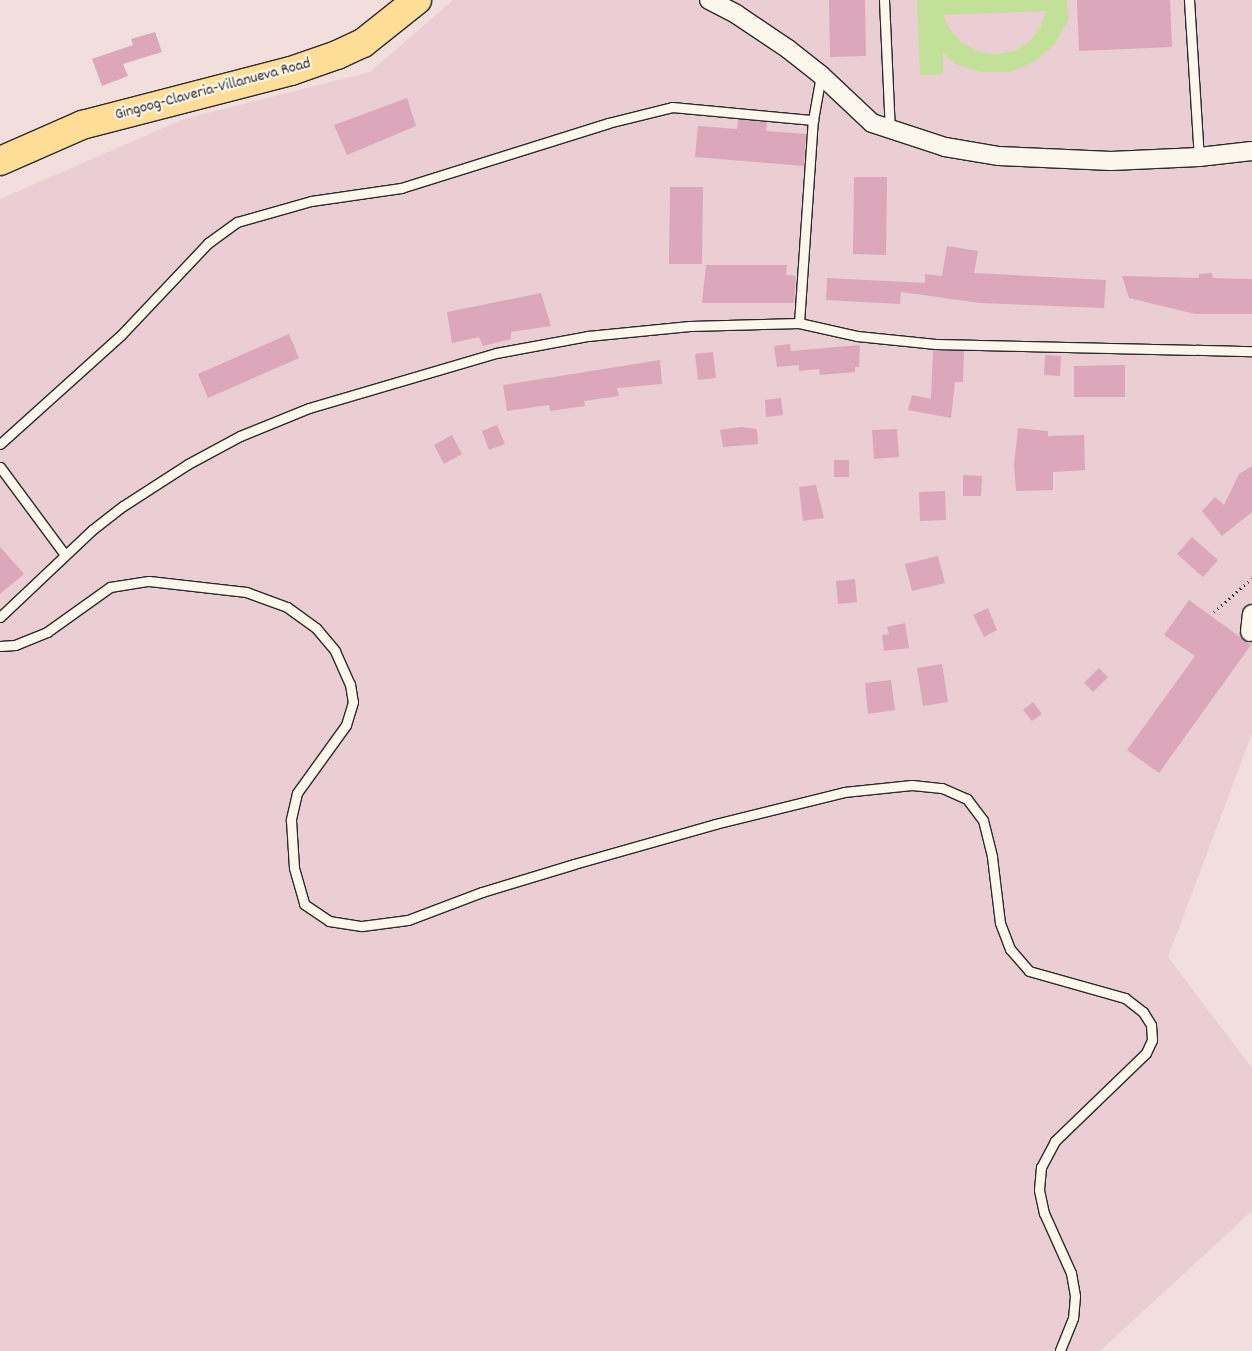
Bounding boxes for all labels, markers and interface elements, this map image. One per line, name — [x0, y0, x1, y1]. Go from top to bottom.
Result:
street label: Gingoog-Claveria-Villanueva Road — [113, 55, 313, 125]

